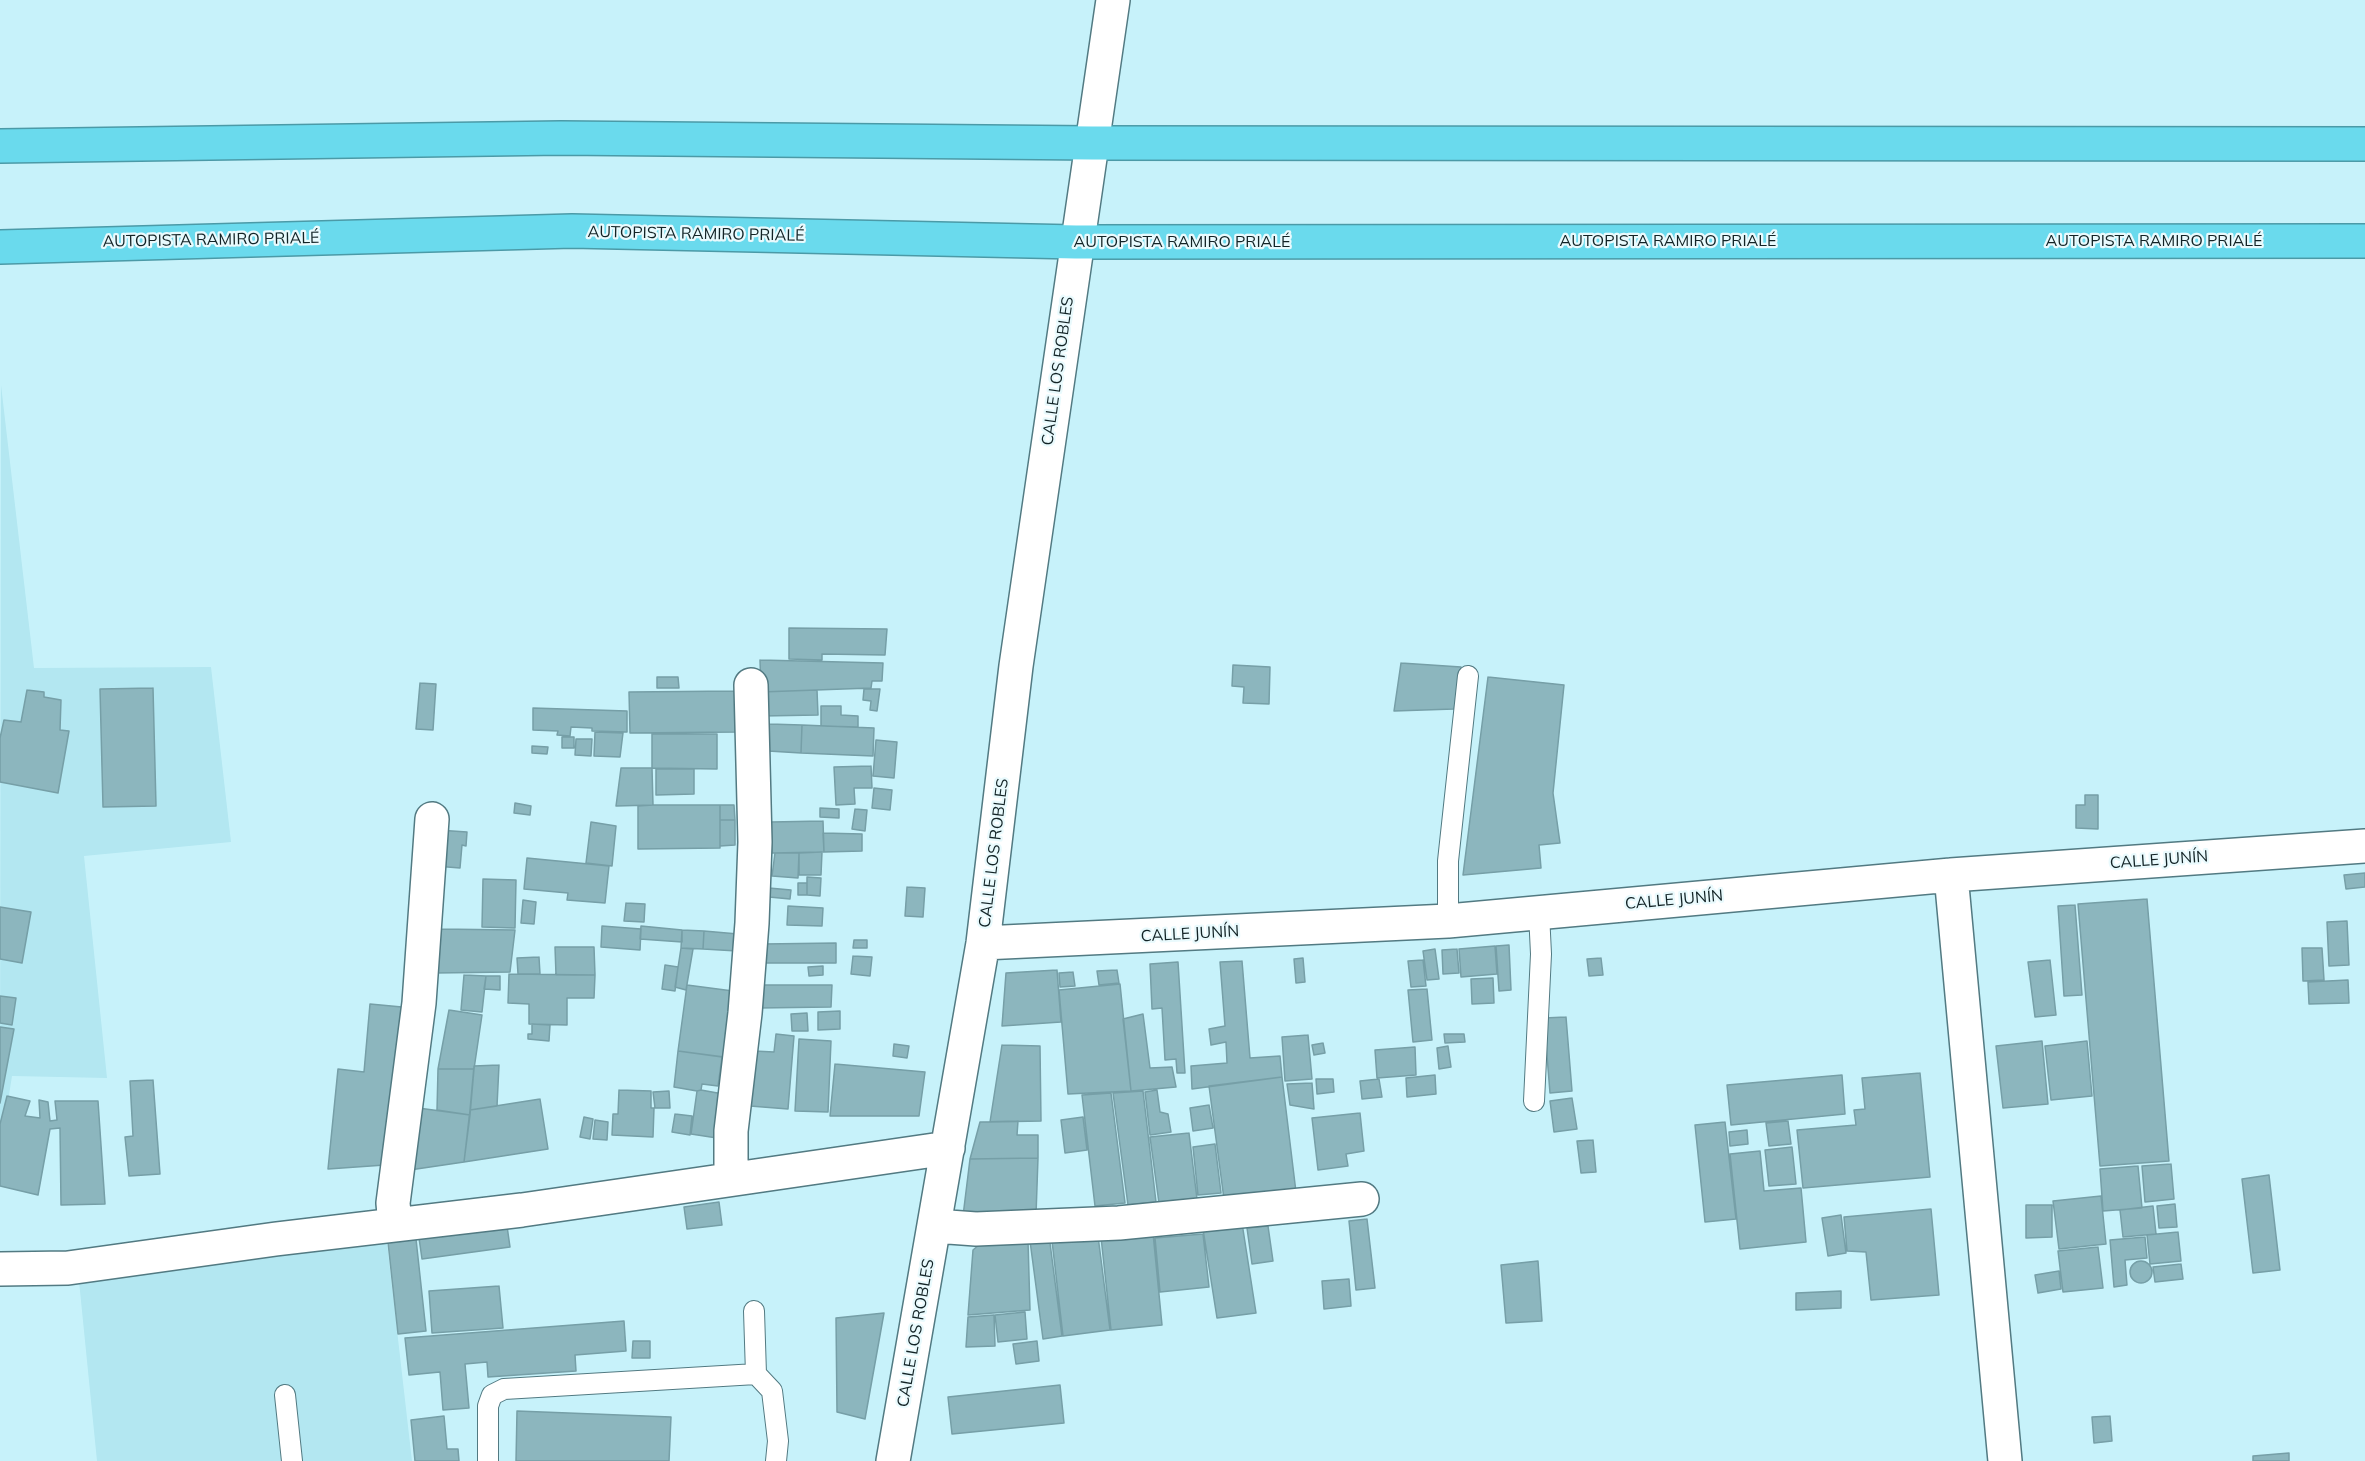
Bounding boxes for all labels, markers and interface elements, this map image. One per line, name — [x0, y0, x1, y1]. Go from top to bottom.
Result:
street label: AUTOPISTA RAMIRO PRIALÉ — [587, 223, 805, 245]
street label: AUTOPISTA RAMIRO PRIALÉ — [102, 229, 320, 251]
street label: AUTOPISTA RAMIRO PRIALÉ — [1560, 231, 1776, 251]
street label: AUTOPISTA RAMIRO PRIALÉ — [2046, 231, 2262, 251]
street label: AUTOPISTA RAMIRO PRIALÉ — [1074, 232, 1290, 252]
street label: CALLE LOS ROBLES — [1038, 295, 1078, 447]
street label: CALLE LOS ROBLES — [975, 777, 1013, 929]
street label: CALLE JUNÍN — [2109, 847, 2209, 873]
street label: CALLE JUNÍN — [1624, 886, 1724, 914]
street label: CALLE JUNÍN — [1140, 922, 1240, 946]
street label: CALLE LOS ROBLES — [894, 1257, 938, 1409]

